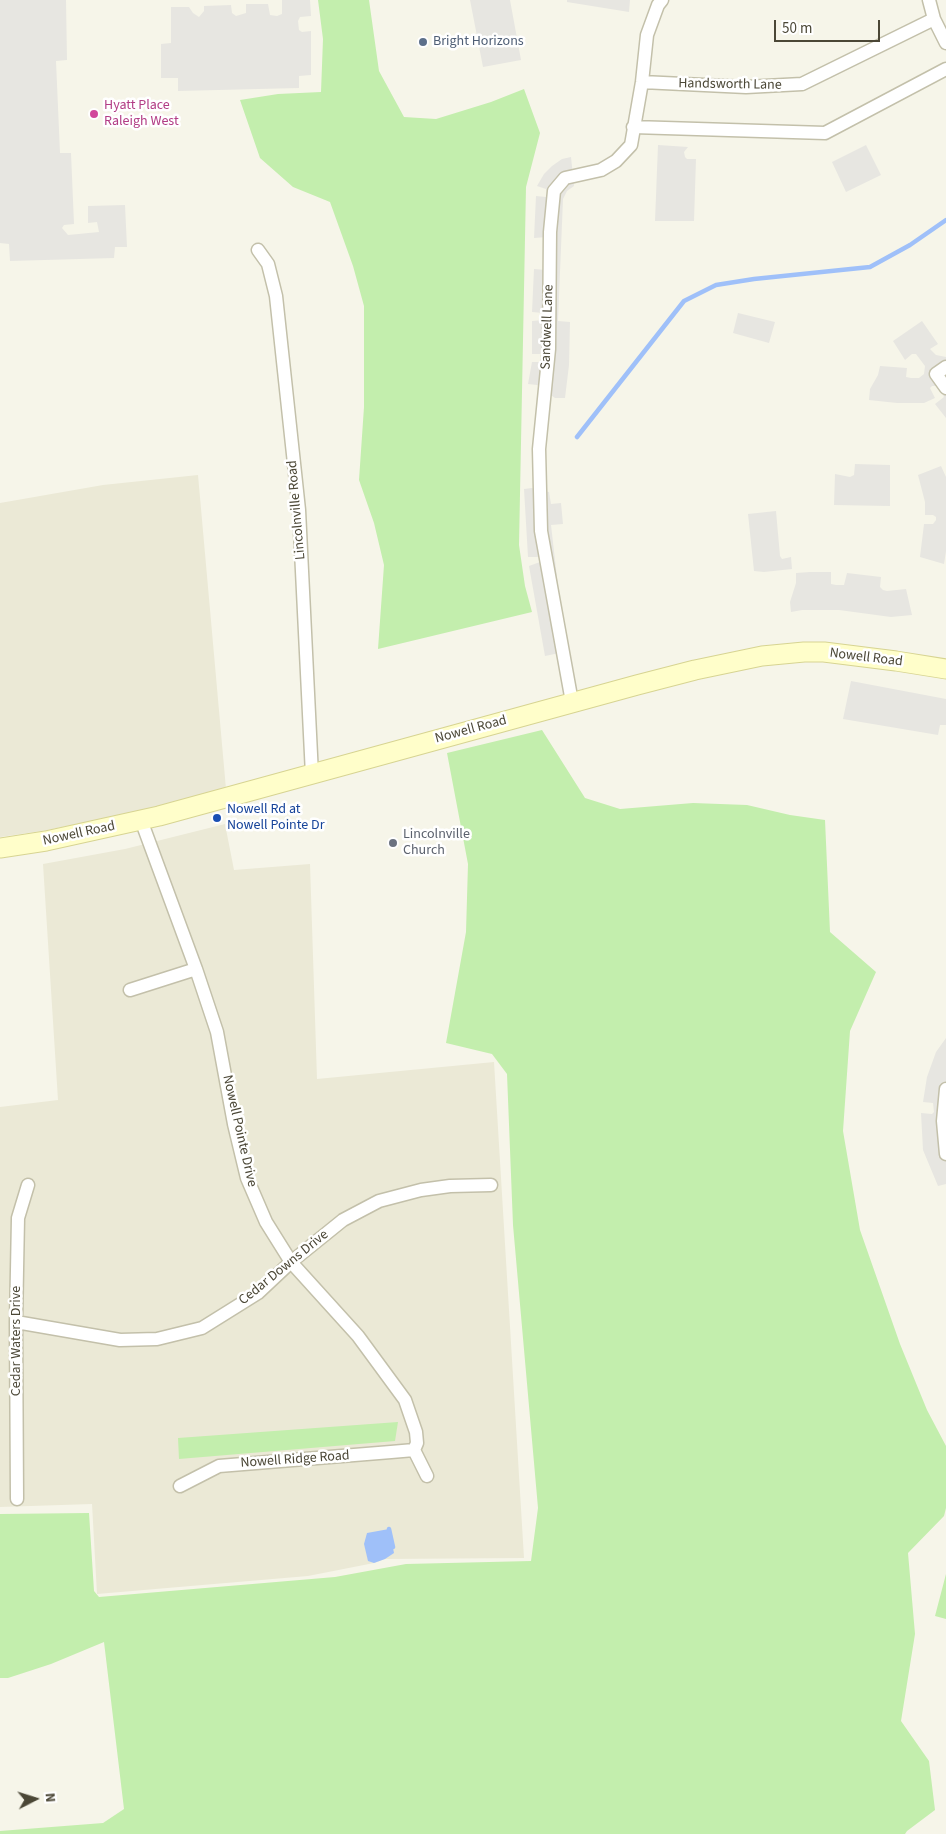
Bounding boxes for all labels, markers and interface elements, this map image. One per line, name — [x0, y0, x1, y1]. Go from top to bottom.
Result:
scale bar — [776, 10, 882, 42]
text: 50 m — [782, 18, 812, 39]
place label: Bright Horizons — [433, 34, 524, 50]
marker: Bright Horizons — [417, 36, 429, 48]
street label: Handsworth Lane — [678, 76, 782, 94]
place label: Hyatt Place Raleigh West — [104, 98, 179, 130]
marker: Hyatt Place Raleigh West — [88, 108, 100, 120]
street label: Sandwell Lane — [538, 284, 558, 370]
street label: Lincolnville Road — [284, 460, 310, 560]
street label: Nowell Road — [828, 645, 904, 671]
street label: Nowell Road — [433, 712, 509, 748]
place label: Nowell Rd at Nowell Pointe Dr — [227, 802, 325, 834]
marker: Nowell Rd at Nowell Pointe Dr — [211, 812, 223, 824]
street label: Nowell Road — [41, 818, 117, 850]
place label: Lincolnville Church — [403, 827, 470, 860]
marker: Lincolnville Church — [387, 837, 399, 849]
street label: Nowell Pointe Drive — [218, 1073, 260, 1189]
street label: Cedar Downs Drive — [236, 1227, 332, 1309]
street label: Cedar Waters Drive — [9, 1286, 25, 1396]
street label: Nowell Ridge Road — [240, 1448, 350, 1472]
north arrow — [10, 1774, 60, 1824]
text: N — [40, 1792, 60, 1803]

